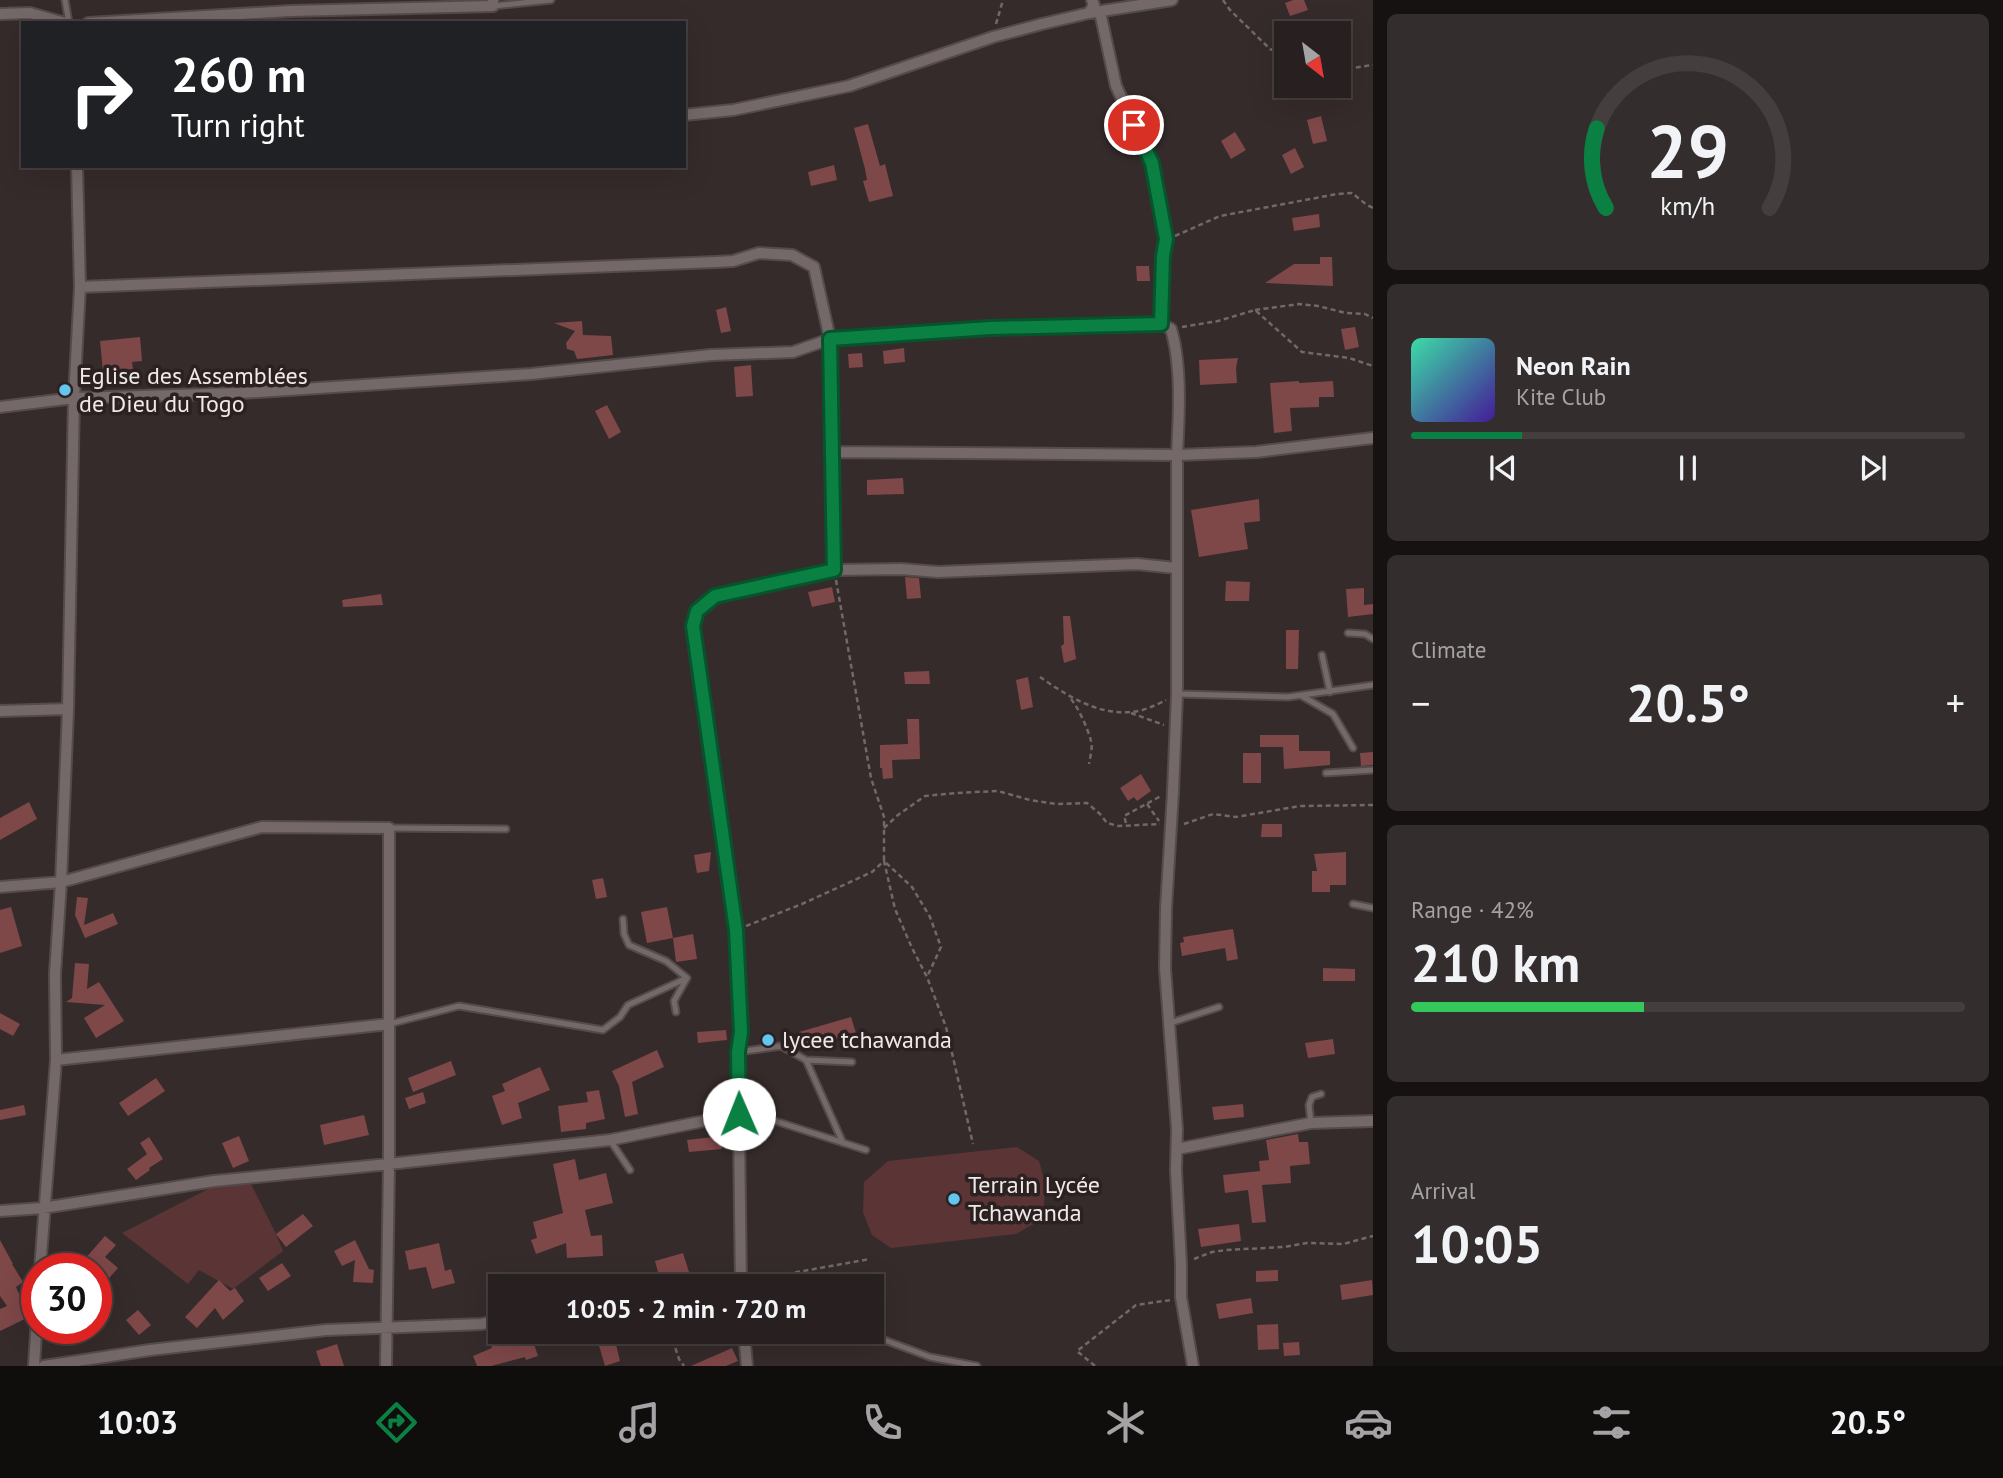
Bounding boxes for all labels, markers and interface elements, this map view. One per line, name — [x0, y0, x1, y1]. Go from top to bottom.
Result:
north arrow — [1274, 21, 1351, 98]
map controls — [1274, 21, 1351, 98]
text: 260 m — [171, 42, 306, 106]
icon: right — [56, 49, 147, 140]
pin — [1104, 95, 1164, 155]
text: Turn right — [171, 104, 305, 146]
text: 29 — [1647, 105, 1729, 199]
icon: arrive — [1115, 106, 1153, 144]
text: km/h — [1661, 190, 1715, 222]
text: Neon Rain — [1516, 349, 1631, 382]
place label: Eglise des Assemblées de Dieu du Togo — [79, 360, 308, 419]
marker: Eglise des Assemblées de Dieu du Togo — [57, 382, 73, 398]
text: Kite Club — [1516, 382, 1606, 411]
icon: previous — [1484, 449, 1522, 487]
icon: pause — [1669, 449, 1707, 487]
icon: next — [1854, 449, 1892, 487]
text: Climate — [1411, 635, 1486, 664]
text: 20.5° — [1626, 669, 1750, 736]
text: − — [1411, 678, 1430, 727]
text: + — [1946, 678, 1965, 727]
text: Range · 42% — [1411, 895, 1534, 924]
text: 210 km — [1411, 929, 1580, 996]
place label: lycee tchawanda — [782, 1024, 952, 1055]
marker: lycee tchawanda — [760, 1032, 776, 1048]
position arrow — [702, 1077, 776, 1151]
place label: Terrain Lycée Tchawanda — [968, 1169, 1100, 1228]
text: Arrival — [1411, 1176, 1475, 1205]
marker: Terrain Lycée Tchawanda — [946, 1191, 962, 1207]
text: 10:05 — [1411, 1210, 1543, 1277]
speed limit sign: 30 — [21, 1253, 112, 1344]
text: 10:05 · 2 min · 720 m — [566, 1292, 806, 1325]
icon: directions — [372, 1398, 421, 1447]
icon: music — [615, 1398, 664, 1447]
icon: phone — [858, 1398, 907, 1447]
icon: climate — [1101, 1398, 1150, 1447]
icon: car — [1344, 1398, 1393, 1447]
icon: filters — [1587, 1398, 1636, 1447]
text: 10:03 — [97, 1401, 178, 1443]
text: 20.5° — [1830, 1401, 1906, 1443]

